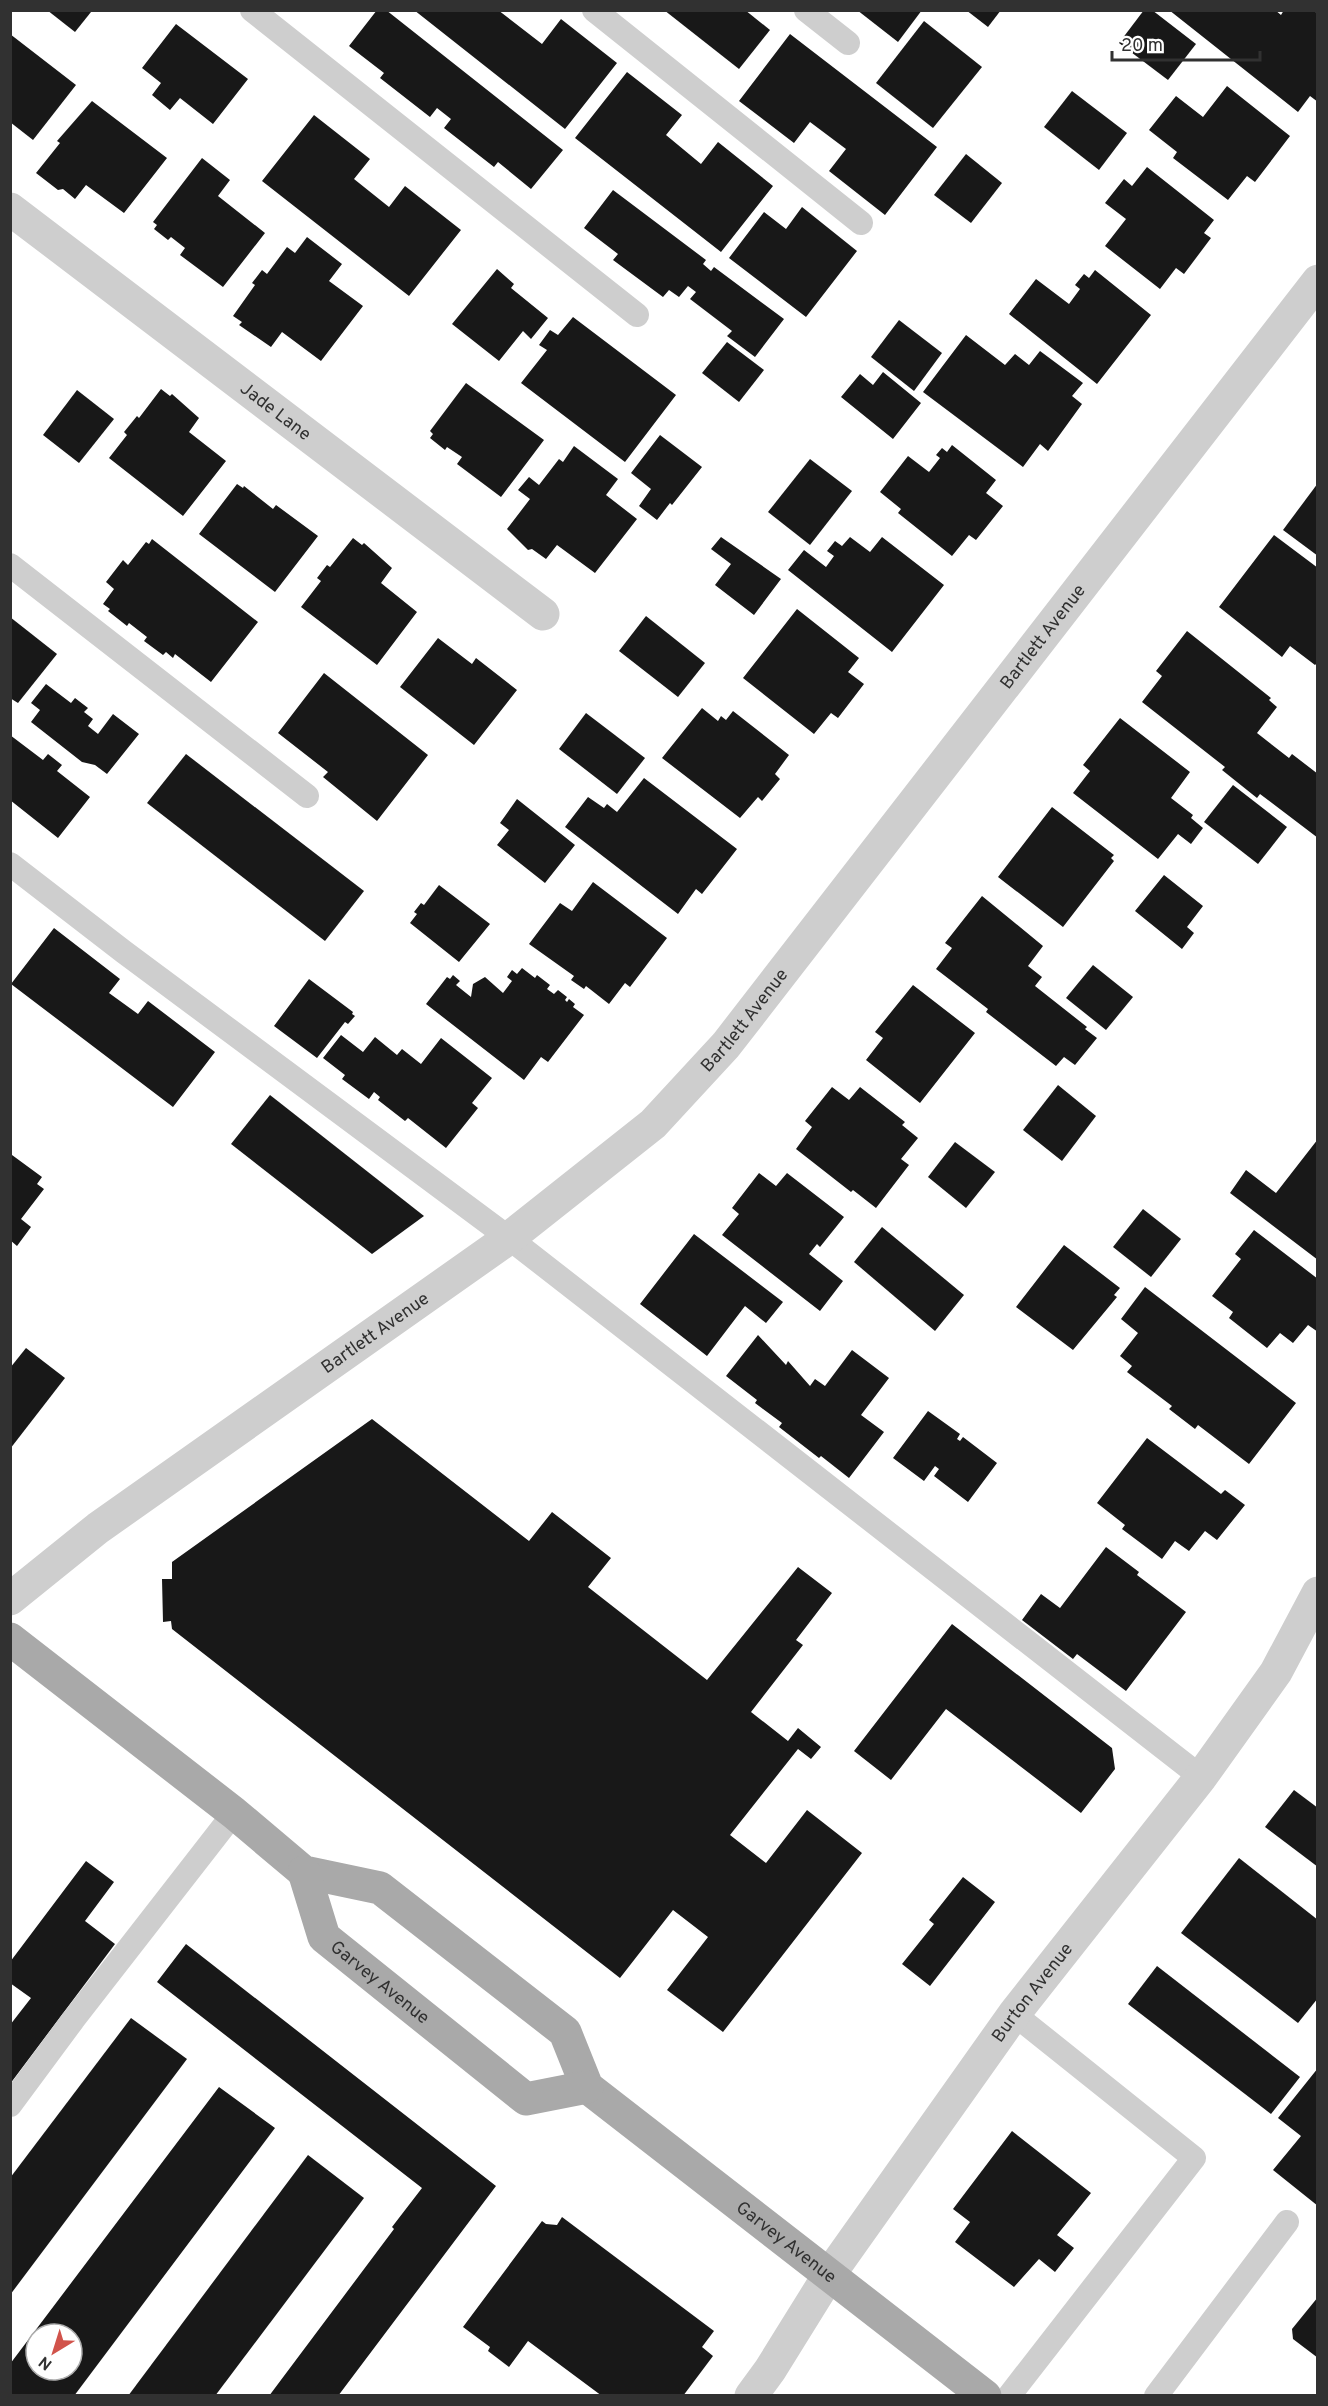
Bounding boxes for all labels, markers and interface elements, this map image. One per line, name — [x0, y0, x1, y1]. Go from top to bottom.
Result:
scale bar — [1112, 24, 1260, 62]
text: 20 m — [1121, 35, 1163, 58]
street label: Jade Lane — [235, 378, 315, 447]
street label: Bartlett Avenue — [996, 580, 1092, 695]
street label: Bartlett Avenue — [696, 965, 794, 1078]
street label: Bartlett Avenue — [317, 1288, 434, 1380]
street label: Garvey Avenue — [325, 1936, 434, 2030]
street label: Burton Avenue — [987, 1939, 1079, 2048]
street label: Garvey Avenue — [731, 2197, 840, 2289]
north arrow — [24, 2322, 84, 2382]
text: N — [35, 2351, 57, 2374]

